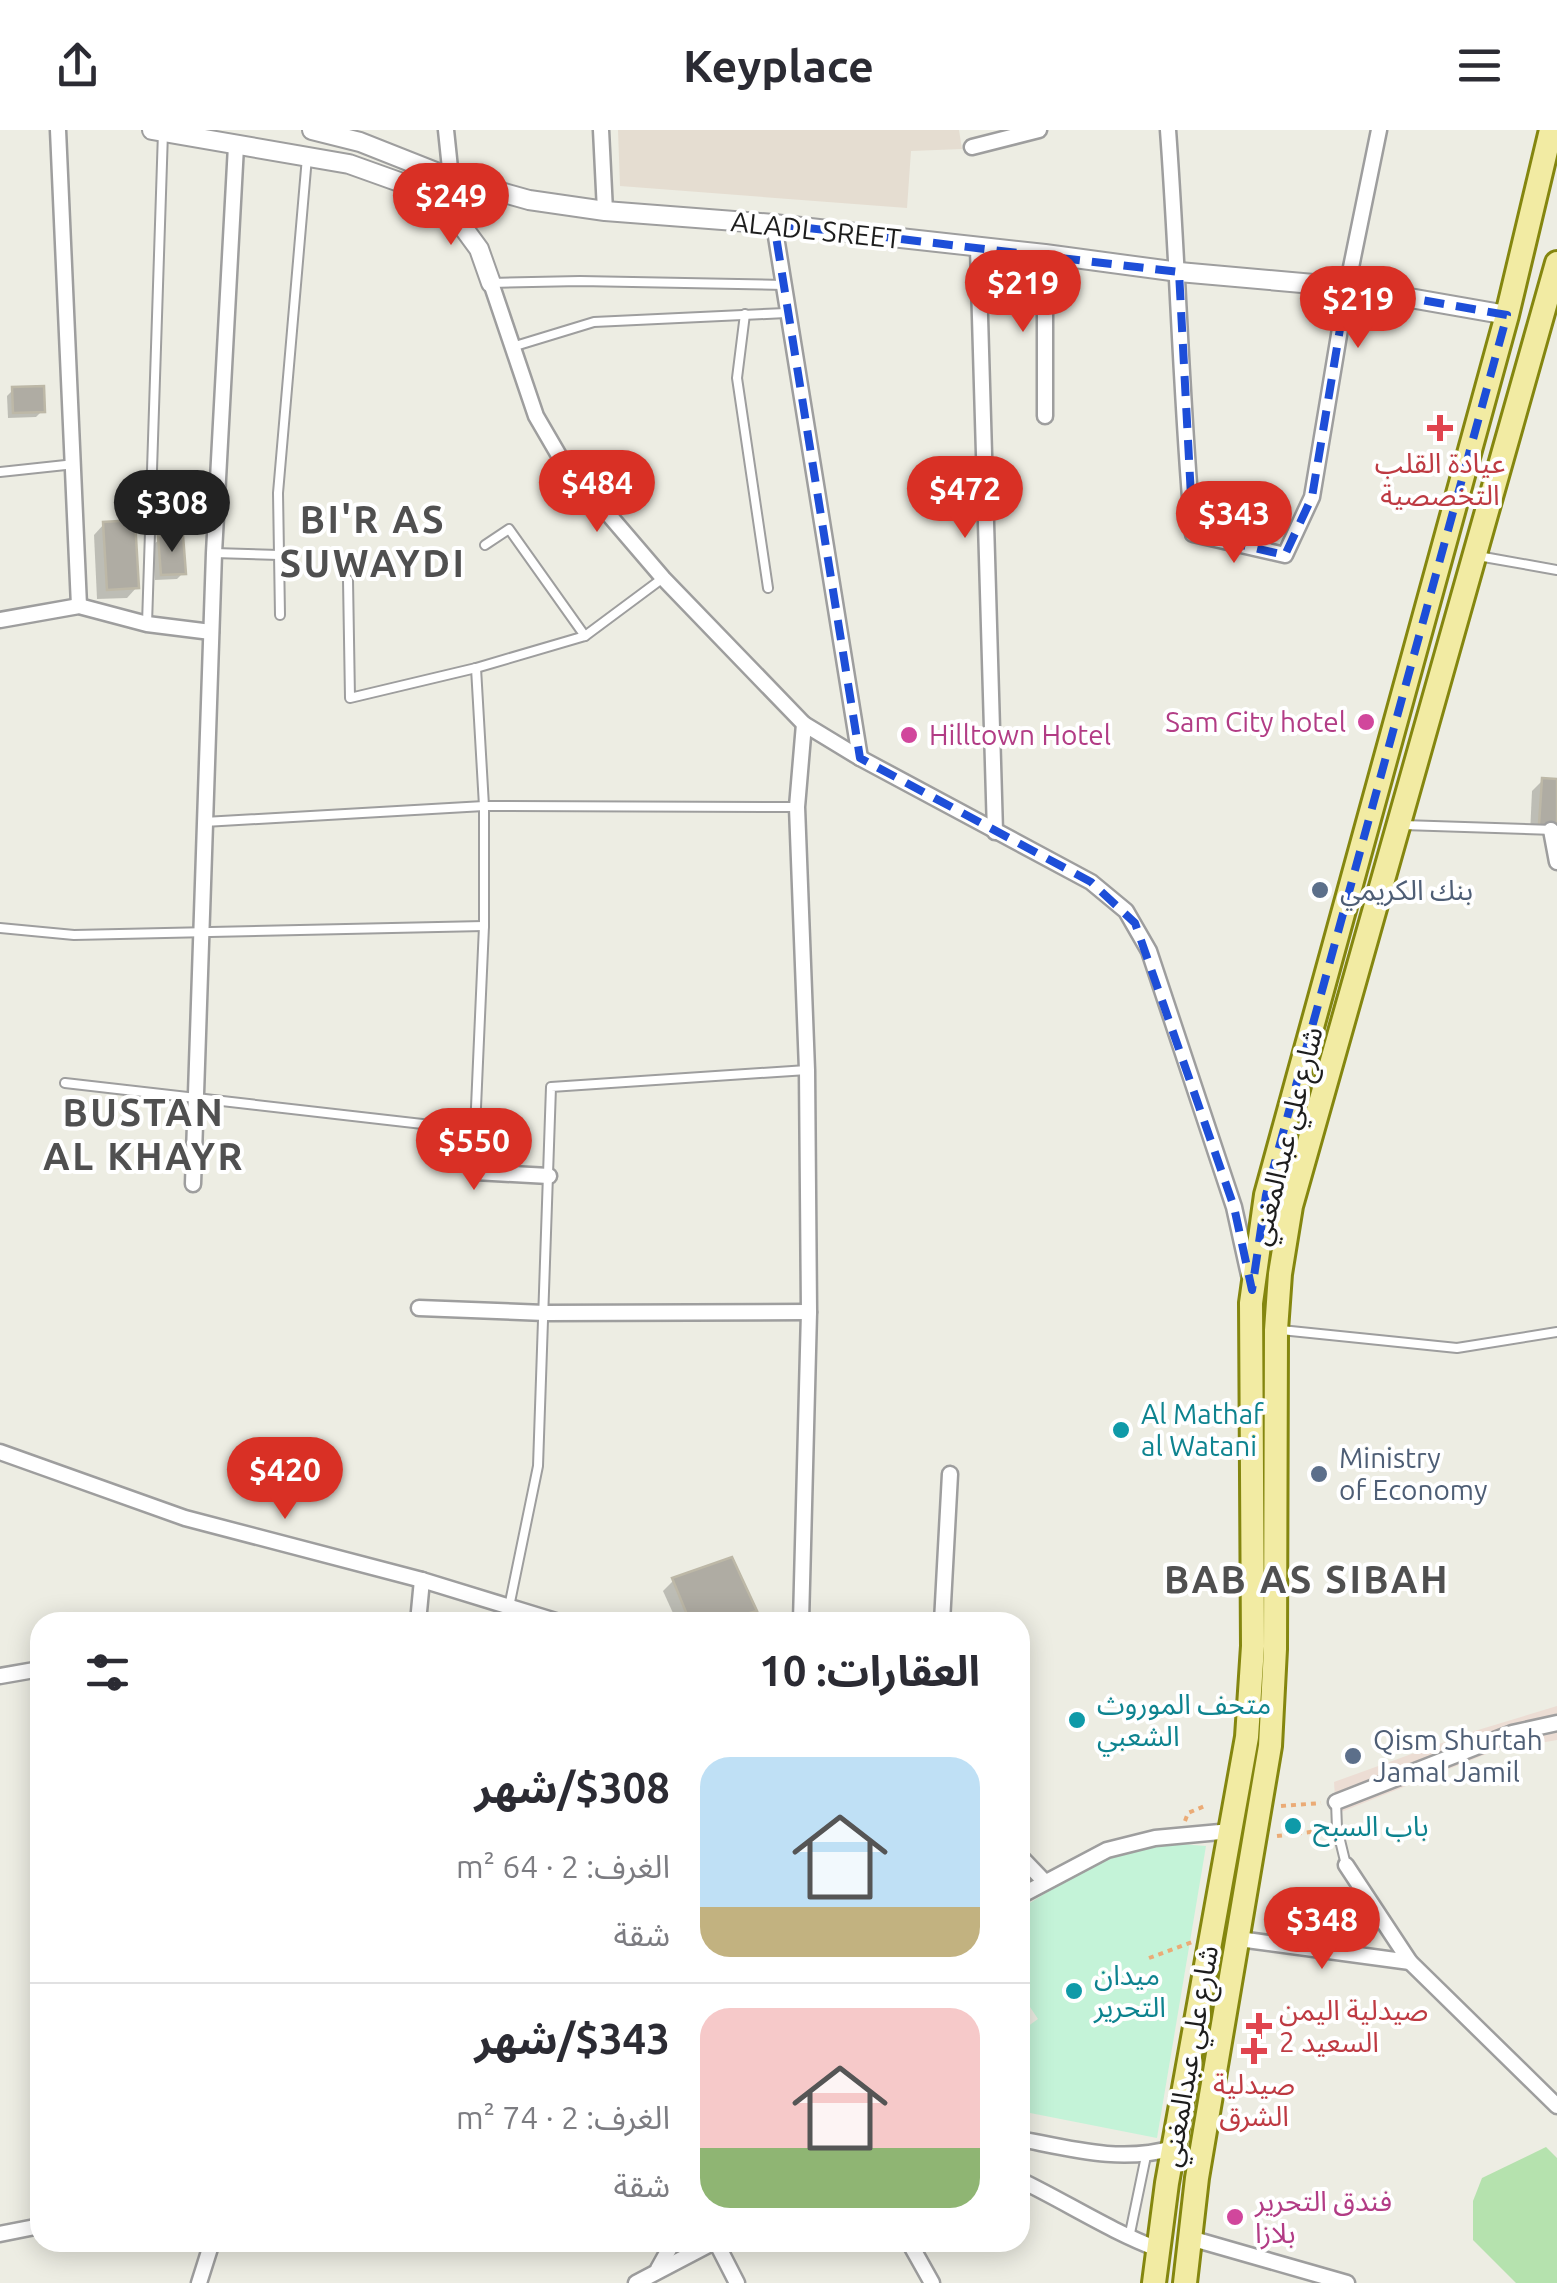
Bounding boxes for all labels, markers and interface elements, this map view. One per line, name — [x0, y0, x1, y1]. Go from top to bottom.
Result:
icon: share — [50, 38, 105, 93]
icon: menu — [1452, 38, 1507, 93]
text: Keyplace — [683, 40, 874, 91]
pin: $249 — [392, 163, 510, 248]
text: $249 — [415, 177, 487, 213]
street label: ALADL SREET — [729, 205, 903, 254]
pin: $219 — [964, 250, 1082, 335]
text: $219 — [987, 264, 1059, 300]
pin: $219 — [1299, 266, 1417, 351]
text: $219 — [1322, 280, 1394, 316]
marker: عيادة القلب التخصصية — [1427, 415, 1453, 441]
place label: عيادة القلب التخصصية — [1375, 447, 1505, 510]
pin: $484 — [538, 450, 656, 535]
pin: $472 — [906, 456, 1024, 541]
text: $484 — [561, 464, 633, 500]
pin: $308 — [113, 470, 231, 555]
text: $472 — [929, 470, 1001, 506]
pin: $343 — [1175, 481, 1293, 566]
text: $308 — [136, 484, 208, 520]
text: $343 — [1198, 495, 1270, 531]
district label: BI'R AS SUWAYDI — [280, 498, 466, 584]
place label: Sam City hotel — [1165, 706, 1346, 737]
marker: Sam City hotel — [1355, 711, 1377, 733]
place label: Hilltown Hotel — [929, 719, 1111, 750]
marker: Hilltown Hotel — [898, 724, 920, 746]
place label: بنك الكريمي — [1340, 874, 1473, 911]
marker: بنك الكريمي — [1309, 879, 1331, 901]
street label: شارع علي عبدالمغني — [1243, 1023, 1334, 1250]
district label: BUSTAN AL KHAYR — [43, 1091, 245, 1177]
pin: $550 — [415, 1108, 533, 1193]
text: $550 — [438, 1122, 510, 1158]
place label: Al Mathaf al Watani — [1141, 1398, 1264, 1461]
marker: Al Mathaf al Watani — [1110, 1419, 1132, 1441]
pin: $420 — [226, 1437, 344, 1522]
place label: Ministry of Economy — [1339, 1442, 1488, 1505]
text: $420 — [249, 1451, 321, 1487]
marker: Ministry of Economy — [1308, 1463, 1330, 1485]
district label: BAB AS SIBAH — [1164, 1558, 1450, 1600]
icon: filters — [80, 1645, 135, 1700]
text: العقارات: 10 — [759, 1647, 980, 1694]
place label: متحف الموروث الشعبي — [1097, 1688, 1271, 1757]
marker: متحف الموروث الشعبي — [1066, 1709, 1088, 1731]
place label: Qism Shurtah Jamal Jamil — [1373, 1724, 1543, 1787]
marker: Qism Shurtah Jamal Jamil — [1342, 1745, 1364, 1767]
text: $308/شهر — [475, 1764, 670, 1811]
icon: home — [780, 1797, 900, 1917]
place label: باب السبح — [1313, 1810, 1428, 1847]
marker: باب السبح — [1282, 1815, 1304, 1837]
text: الغرف: 2 · 64 m² — [456, 1848, 670, 1884]
pin: $348 — [1263, 1887, 1381, 1972]
text: $348 — [1286, 1901, 1358, 1937]
text: شقة — [614, 1916, 670, 1952]
street label: شارع علي عبدالمغني — [1154, 1943, 1230, 2170]
place label: ميدان التحرير — [1093, 1959, 1166, 2024]
marker: ميدان التحرير — [1063, 1980, 1085, 2002]
place label: صيدلية اليمن السعيد 2 — [1279, 1994, 1428, 2057]
text: $343/شهر — [475, 2015, 670, 2062]
marker: صيدلية اليمن السعيد 2 — [1248, 2015, 1270, 2037]
marker: صيدلية الشرق — [1243, 2040, 1265, 2062]
icon: home — [780, 2048, 900, 2168]
place label: صيدلية الشرق — [1213, 2068, 1295, 2133]
text: الغرف: 2 · 74 m² — [456, 2099, 670, 2135]
text: شقة — [614, 2167, 670, 2203]
place label: فندق التحرير بلازا — [1254, 2185, 1392, 2250]
marker: فندق التحرير بلازا — [1224, 2206, 1246, 2228]

